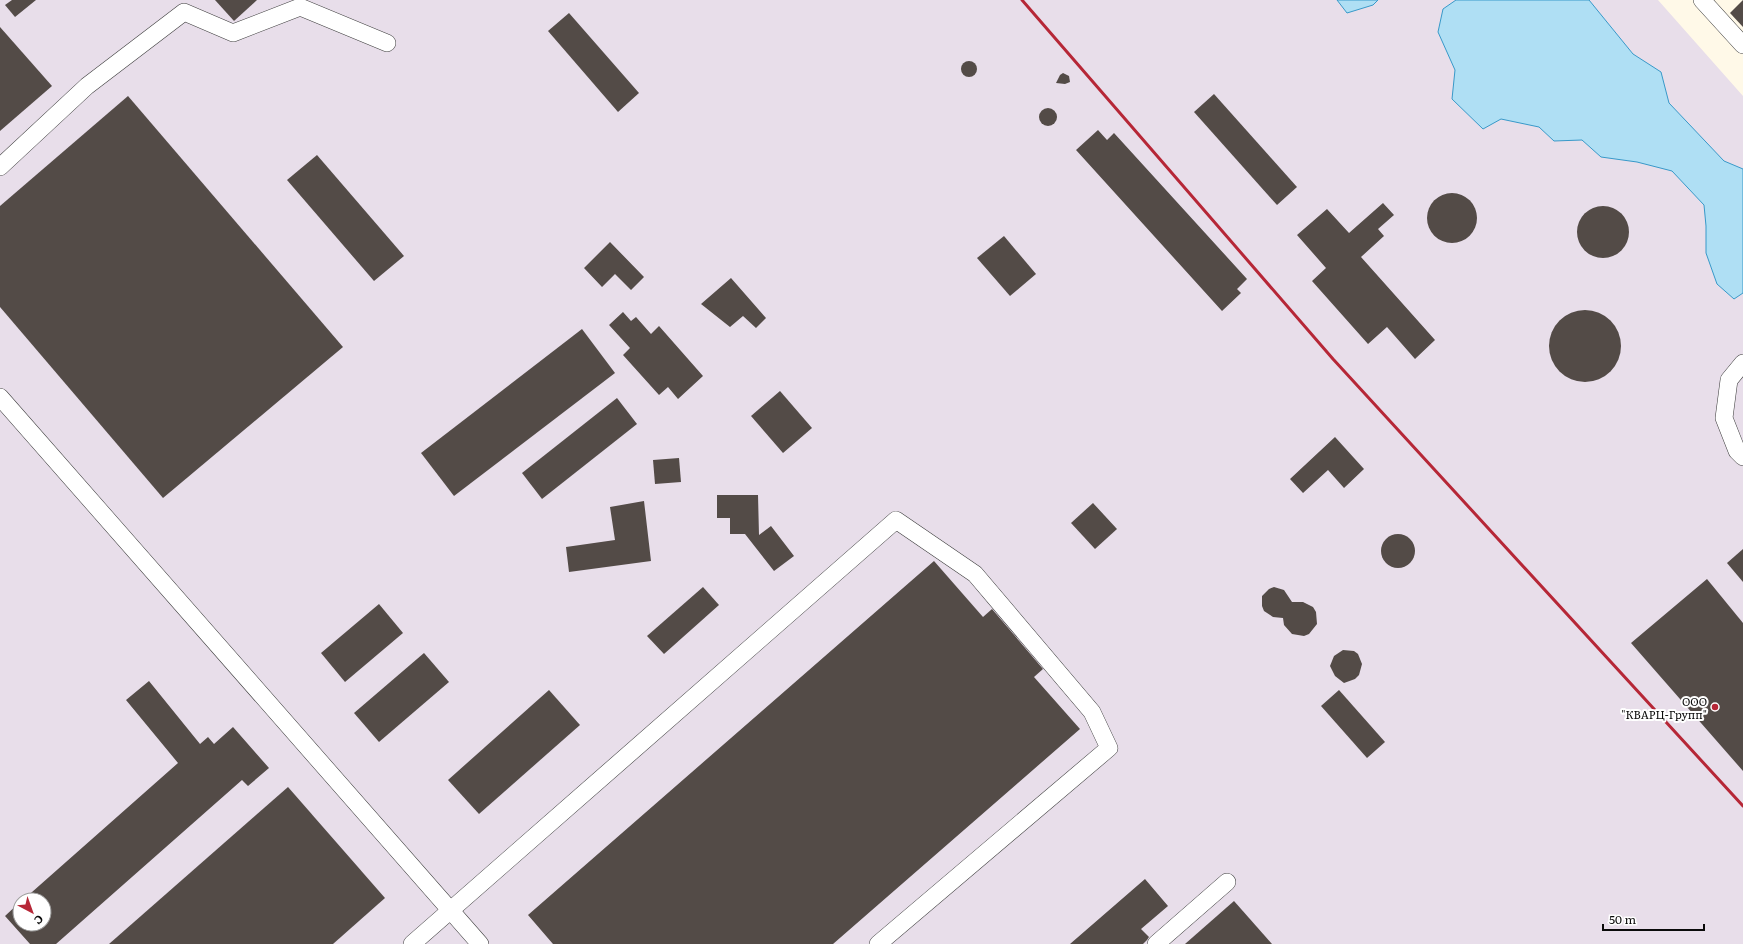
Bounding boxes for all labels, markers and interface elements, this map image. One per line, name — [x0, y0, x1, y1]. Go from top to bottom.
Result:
place label: ООО "КВАРЦ-Групп" — [1621, 693, 1707, 722]
marker: ООО "КВАРЦ-Групп" — [1710, 702, 1720, 712]
north arrow — [12, 892, 52, 932]
scale bar — [1603, 906, 1704, 932]
text: 50 m — [1609, 910, 1636, 928]
text: С — [31, 912, 47, 929]

